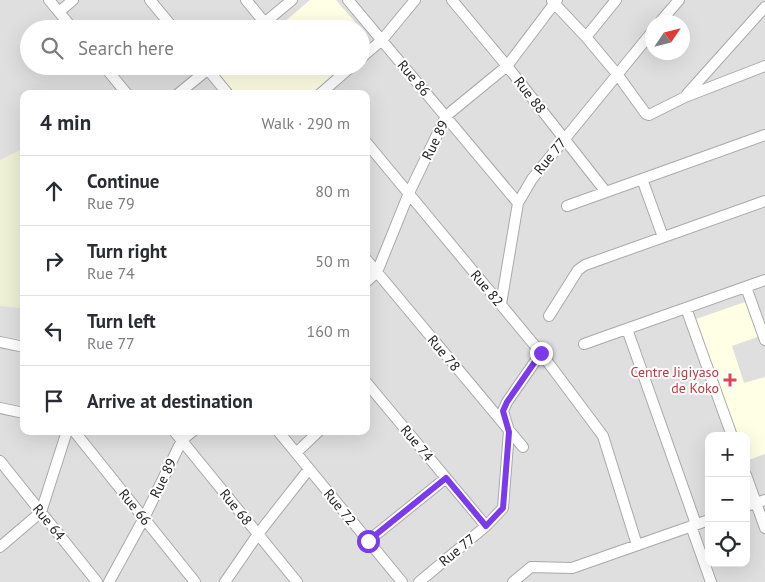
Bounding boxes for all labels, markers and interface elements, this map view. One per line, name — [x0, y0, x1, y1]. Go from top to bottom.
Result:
north arrow — [645, 15, 690, 60]
search box — [20, 20, 370, 75]
icon: search — [38, 34, 66, 62]
text: Search here — [78, 36, 174, 60]
street label: Rue 86 — [394, 56, 434, 100]
street label: Rue 88 — [510, 73, 550, 117]
text: 4 min — [40, 109, 91, 136]
text: Walk · 290 m — [261, 113, 350, 133]
street label: Rue 89 — [418, 117, 452, 163]
street label: Rue 77 — [530, 134, 570, 178]
text: Continue — [87, 169, 159, 193]
icon: ahead — [40, 177, 68, 205]
text: 80 m — [315, 181, 350, 201]
text: Rue 79 — [87, 193, 135, 213]
text: Turn right — [87, 239, 167, 263]
icon: right — [40, 247, 68, 275]
text: 50 m — [315, 251, 350, 271]
text: Rue 74 — [87, 263, 135, 283]
street label: Rue 82 — [467, 266, 507, 310]
text: Turn left — [87, 309, 156, 333]
icon: left — [40, 317, 68, 345]
text: 160 m — [307, 321, 350, 341]
street label: Rue 78 — [424, 331, 464, 375]
text: Rue 77 — [87, 333, 135, 353]
route end — [530, 342, 553, 365]
place label: Centre Jigiyaso de Koko — [630, 363, 719, 397]
marker: Centre Jigiyaso de Koko — [723, 373, 737, 387]
icon: arrive — [40, 387, 68, 415]
text: Arrive at destination — [87, 389, 253, 413]
street label: Rue 74 — [397, 421, 438, 465]
map controls — [705, 432, 750, 567]
button: + — [705, 432, 750, 477]
street label: Rue 89 — [146, 455, 180, 501]
button: − — [705, 477, 750, 522]
street label: Rue 66 — [115, 485, 155, 529]
street label: Rue 68 — [216, 485, 256, 529]
street label: Rue 72 — [320, 485, 360, 529]
street label: Rue 64 — [29, 500, 69, 544]
button: locate — [705, 522, 750, 567]
route start — [357, 530, 380, 553]
street label: Rue 77 — [435, 530, 479, 570]

